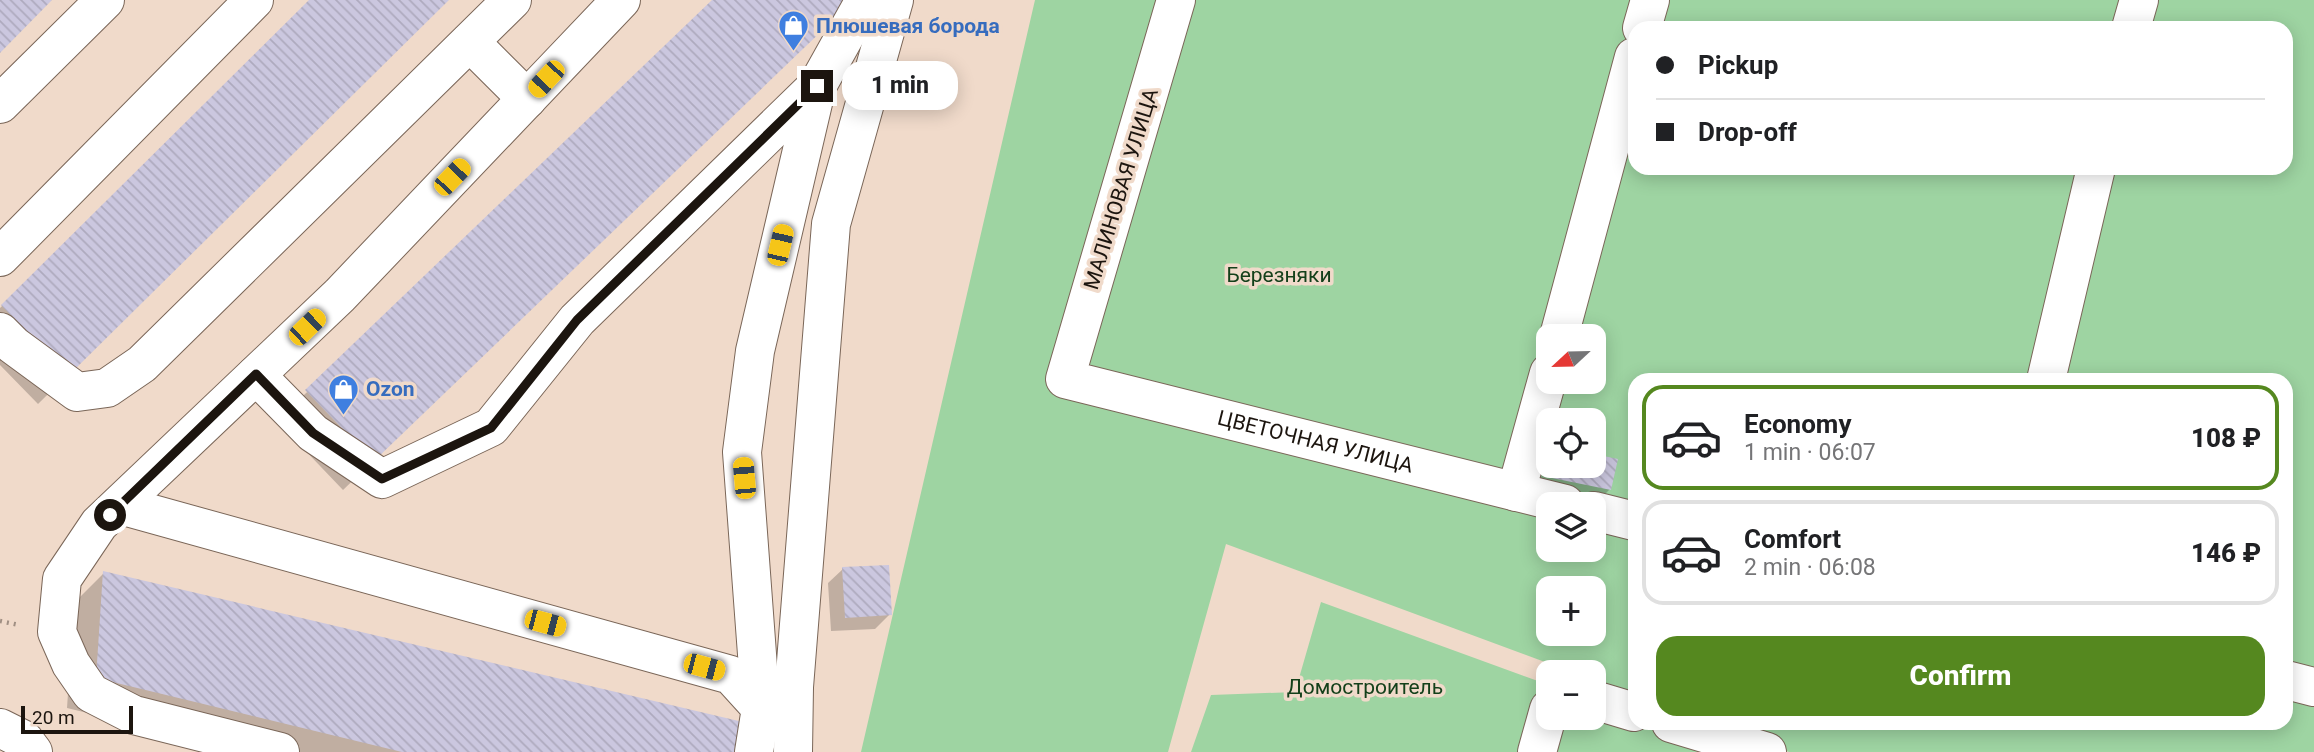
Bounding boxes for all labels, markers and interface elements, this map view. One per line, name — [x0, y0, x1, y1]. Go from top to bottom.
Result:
shop icon: Плюшевая борода — [776, 9, 810, 53]
place label: Плюшевая борода — [816, 14, 1000, 38]
text: Pickup — [1698, 50, 1778, 80]
car — [524, 56, 569, 102]
callout: 1 min — [842, 62, 957, 110]
route end — [801, 70, 833, 102]
text: 1 min — [871, 72, 929, 99]
street label: МАЛИНОВАЯ УЛИЦА — [1079, 85, 1163, 292]
text: Drop-off — [1698, 117, 1797, 147]
car — [430, 155, 475, 199]
car — [766, 222, 795, 268]
park label: Березняки — [1226, 263, 1332, 287]
car — [285, 305, 330, 349]
north arrow — [1536, 324, 1606, 394]
map controls — [1536, 324, 1606, 730]
shop icon: Ozon — [326, 372, 360, 416]
place label: Ozon — [366, 377, 415, 401]
street label: ЦВЕТОЧНАЯ УЛИЦА — [1215, 406, 1416, 478]
icon: car — [1660, 406, 1723, 469]
button: locate — [1536, 408, 1606, 478]
text: Economy — [1744, 409, 1851, 439]
text: 108 ₽ — [2191, 423, 2261, 453]
text: 1 min · 06:07 — [1744, 439, 1876, 466]
car — [732, 456, 757, 500]
button: layers — [1536, 492, 1606, 562]
route start — [94, 499, 126, 531]
icon: car — [1660, 521, 1723, 584]
text: Comfort — [1744, 524, 1841, 554]
text: 146 ₽ — [2191, 538, 2261, 568]
text: 2 min · 06:08 — [1744, 554, 1876, 581]
button: + — [1536, 576, 1606, 646]
car — [522, 607, 569, 639]
button: Confirm — [1656, 636, 2265, 716]
car — [681, 651, 728, 683]
button: − — [1536, 660, 1606, 730]
park label: Домостроитель — [1287, 675, 1443, 699]
scale bar — [21, 703, 133, 735]
text: 20 m — [32, 706, 75, 729]

